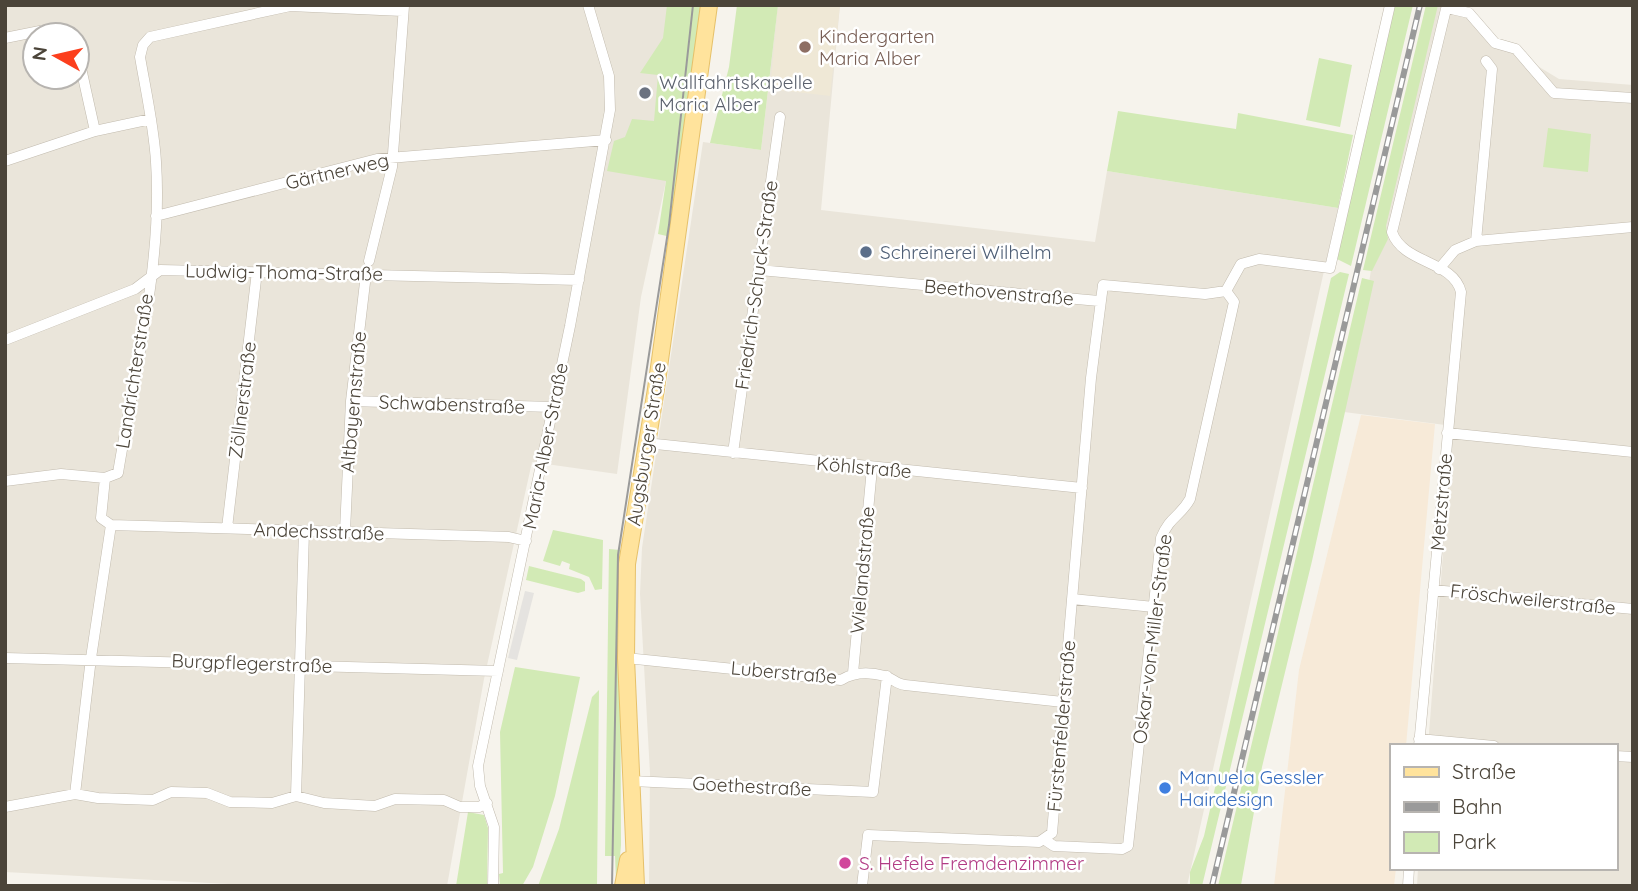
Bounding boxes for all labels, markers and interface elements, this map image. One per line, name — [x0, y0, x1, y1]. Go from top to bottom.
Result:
north arrow — [21, 21, 91, 91]
place label: Kindergarten Maria Alber — [819, 24, 935, 70]
marker: Kindergarten Maria Alber — [797, 39, 813, 55]
text: N — [26, 45, 52, 62]
place label: Wallfahrtskapelle Maria Alber — [659, 70, 813, 116]
marker: Wallfahrtskapelle Maria Alber — [637, 85, 653, 101]
street label: Gärtnerweg — [283, 147, 391, 195]
street label: Friedrich-Schuck-Straße — [729, 179, 783, 391]
place label: Schreinerei Wilhelm — [880, 240, 1052, 264]
marker: Schreinerei Wilhelm — [858, 244, 874, 260]
street label: Ludwig-Thoma-Straße — [185, 258, 383, 286]
street label: Beethovenstraße — [923, 273, 1075, 311]
street label: Landrichterstraße — [110, 292, 158, 450]
street label: Altbayernstraße — [335, 330, 371, 474]
street label: Zöllnerstraße — [223, 340, 261, 460]
street label: Augsburger Straße — [621, 360, 671, 528]
street label: Maria-Alber-Straße — [517, 361, 573, 531]
street label: Schwabenstraße — [378, 389, 526, 419]
street label: Köhlstraße — [815, 451, 913, 483]
street label: Metzstraße — [1425, 452, 1457, 552]
street label: Wielandstraße — [844, 505, 880, 635]
street label: Andechsstraße — [253, 517, 385, 545]
street label: Oskar-von-Miller-Straße — [1127, 533, 1177, 745]
street label: Fröschweilerstraße — [1449, 578, 1617, 620]
street label: Fürstenfelderstraße — [1042, 639, 1080, 813]
street label: Burgpflegerstraße — [171, 648, 333, 678]
street label: Luberstraße — [730, 655, 838, 689]
legend — [1390, 744, 1617, 870]
text: Straße — [1452, 758, 1516, 784]
place label: Manuela Gessler Hairdesign — [1179, 765, 1325, 811]
street label: Goethestraße — [692, 771, 812, 801]
marker: Manuela Gessler Hairdesign — [1157, 780, 1173, 796]
text: Bahn — [1452, 793, 1502, 819]
text: Park — [1452, 828, 1496, 854]
place label: S. Hefele Fremdenzimmer — [859, 851, 1085, 875]
marker: S. Hefele Fremdenzimmer — [837, 855, 853, 871]

